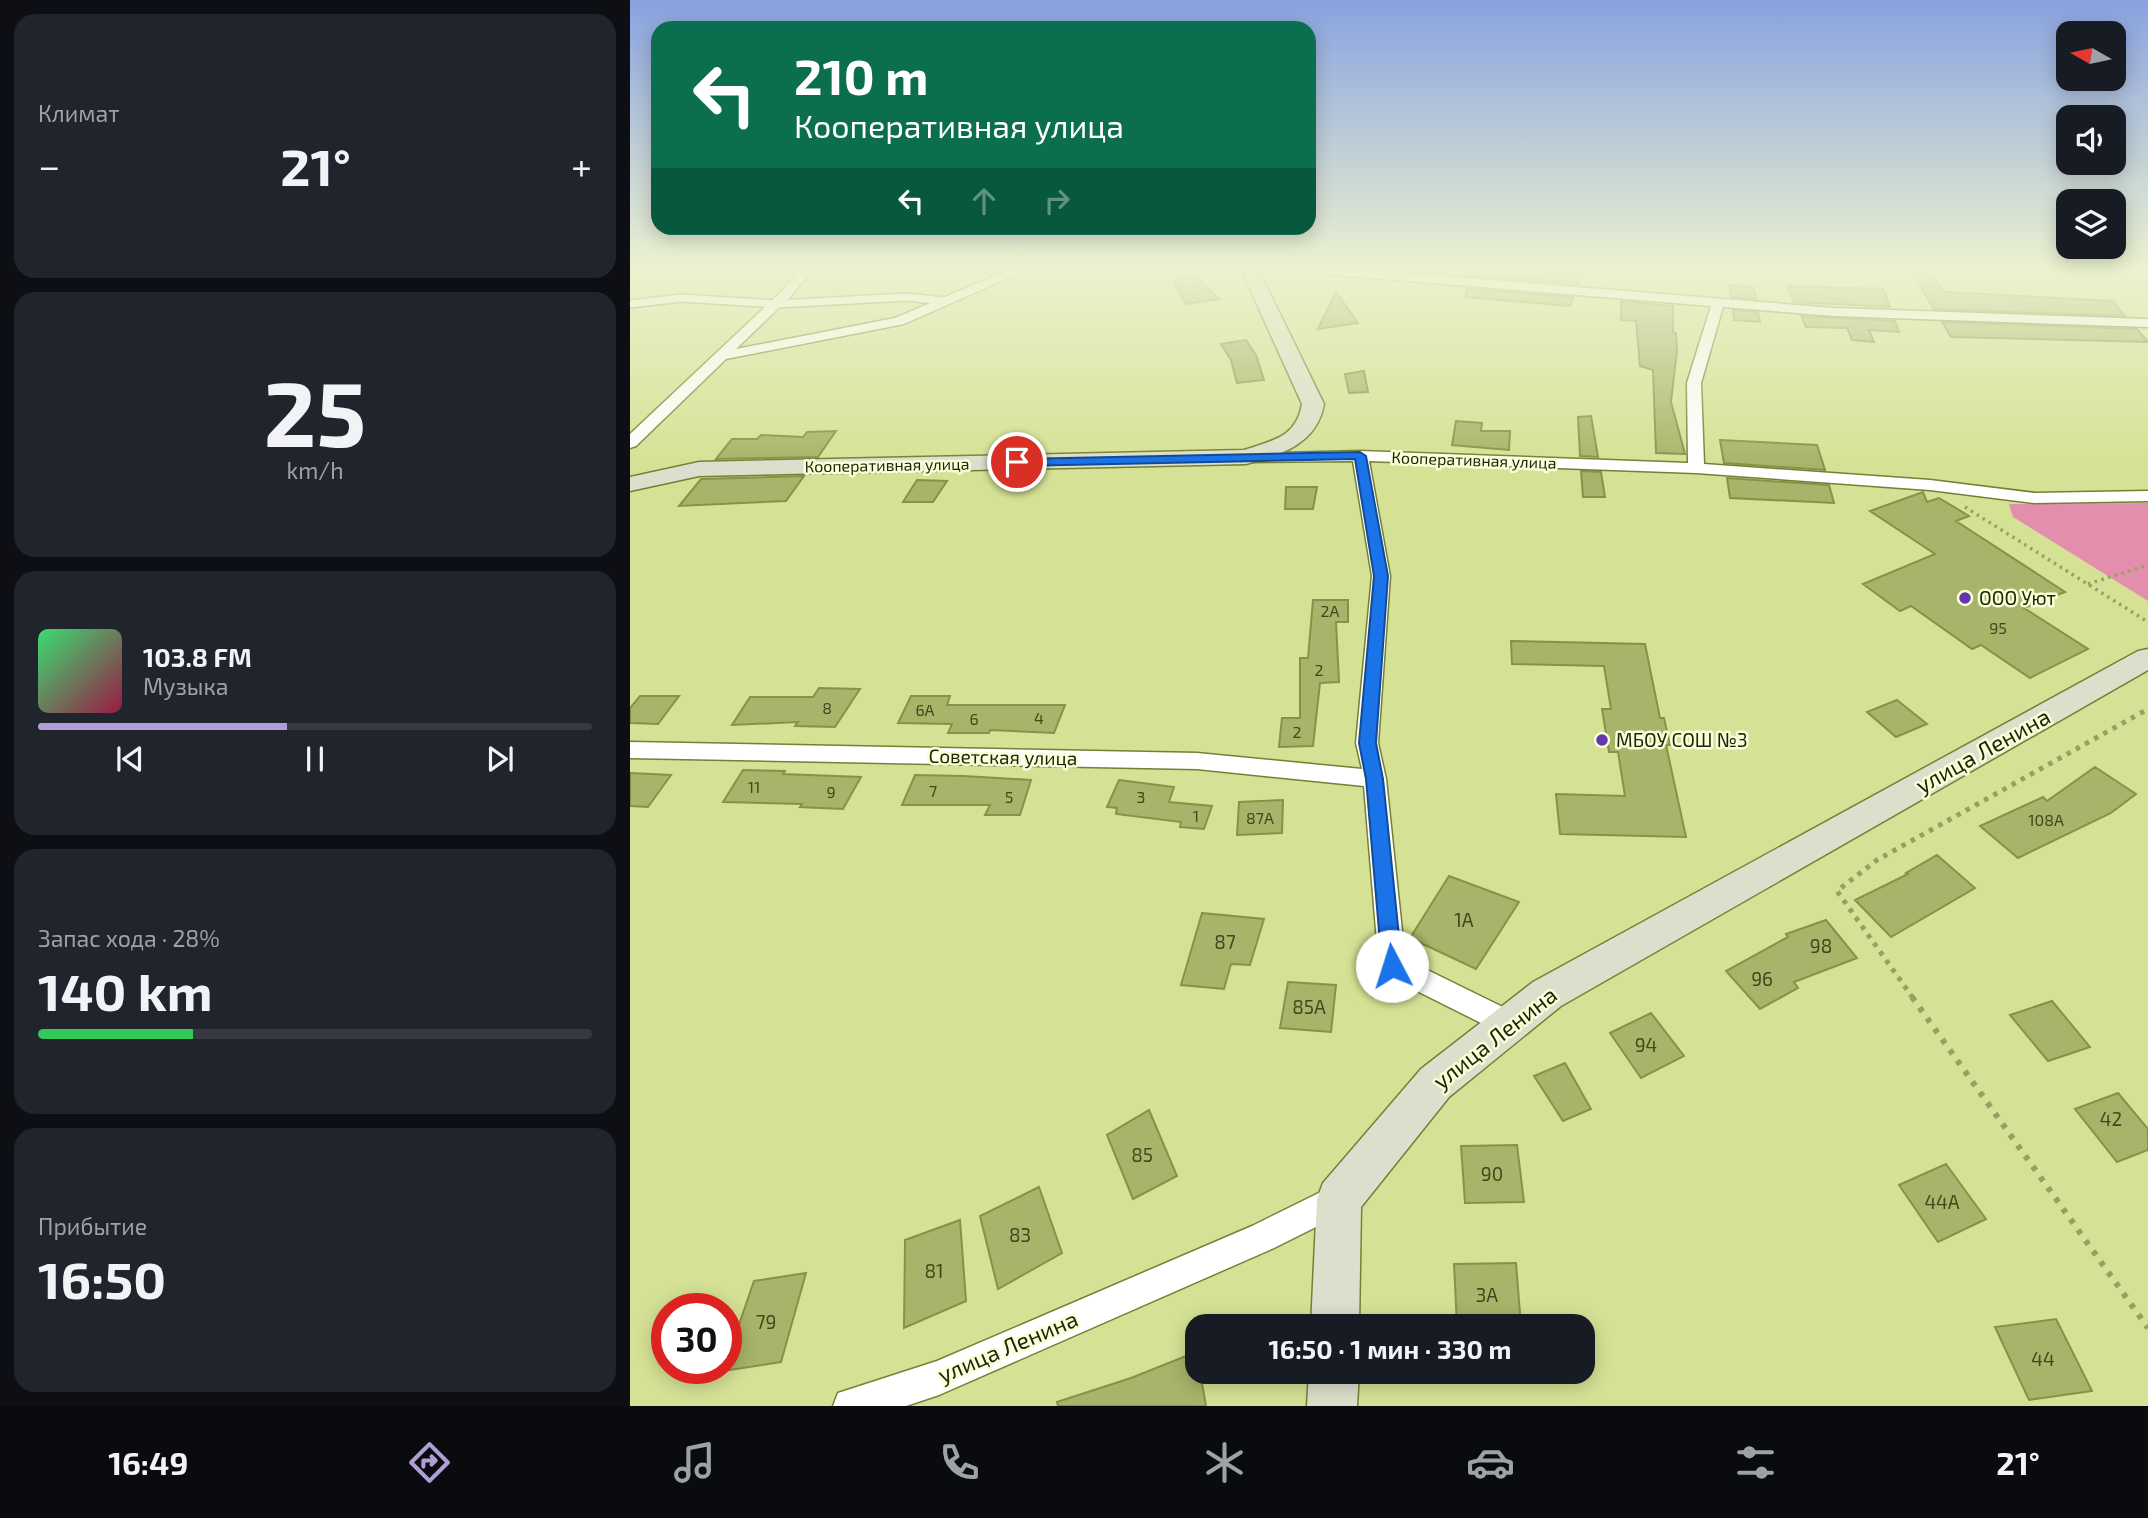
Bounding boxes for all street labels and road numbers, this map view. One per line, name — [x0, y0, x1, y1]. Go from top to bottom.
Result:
street label: Кооперативная улица — [1391, 447, 1557, 473]
street label: Кооперативная улица — [804, 454, 970, 476]
street label: улица Ленина — [1910, 702, 2055, 800]
street label: Советская улица — [928, 744, 1078, 770]
street label: улица Ленина — [1427, 980, 1563, 1095]
street label: улица Ленина — [933, 1304, 1082, 1389]

